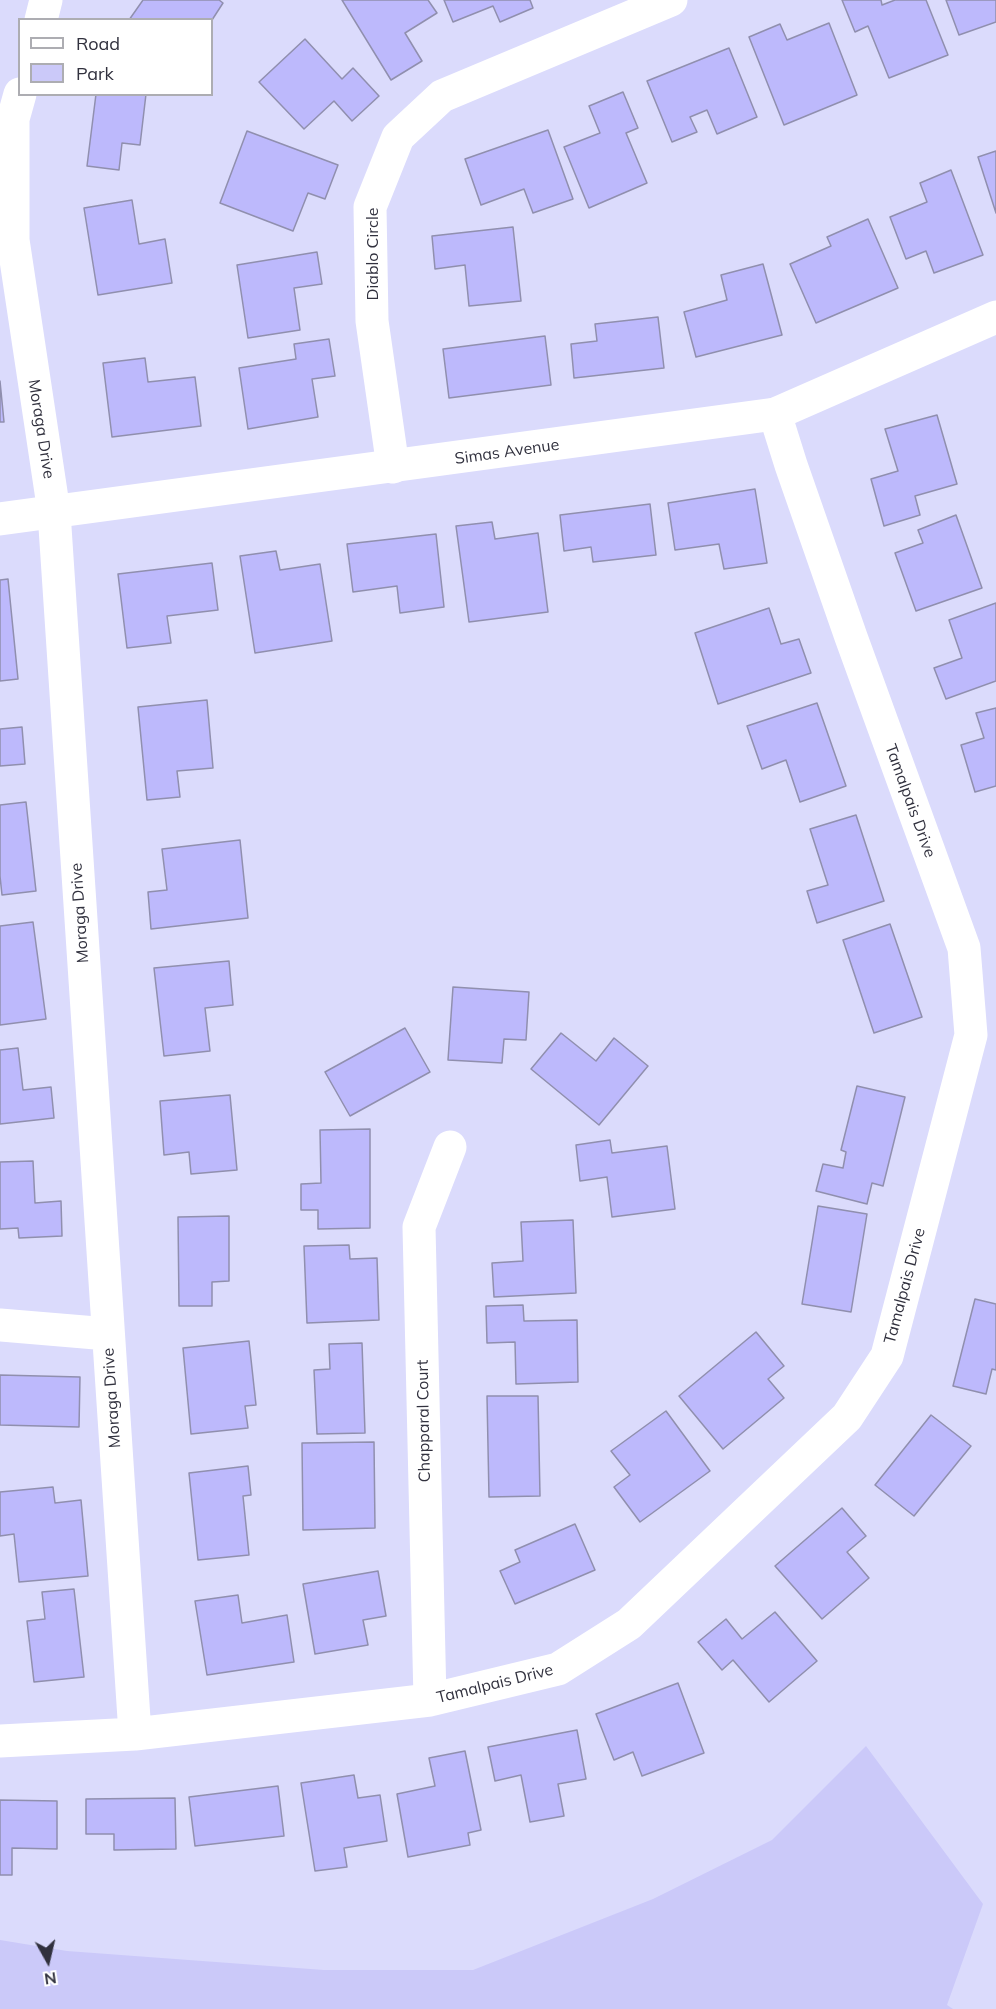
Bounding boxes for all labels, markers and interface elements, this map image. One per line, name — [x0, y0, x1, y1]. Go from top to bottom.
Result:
legend — [18, 18, 213, 96]
text: Road — [76, 32, 120, 55]
text: Park — [76, 62, 114, 85]
street label: Diablo Circle — [363, 208, 383, 300]
street label: Moraga Drive — [24, 378, 58, 480]
street label: Simas Avenue — [454, 435, 560, 469]
street label: Tamalpais Drive — [881, 742, 939, 860]
street label: Moraga Drive — [67, 862, 93, 964]
street label: Tamalpais Drive — [880, 1226, 930, 1346]
street label: Moraga Drive — [99, 1347, 125, 1449]
street label: Chapparal Court — [413, 1360, 435, 1482]
street label: Tamalpais Drive — [435, 1660, 555, 1708]
north arrow — [18, 1931, 78, 1991]
text: N — [43, 1968, 58, 1990]

